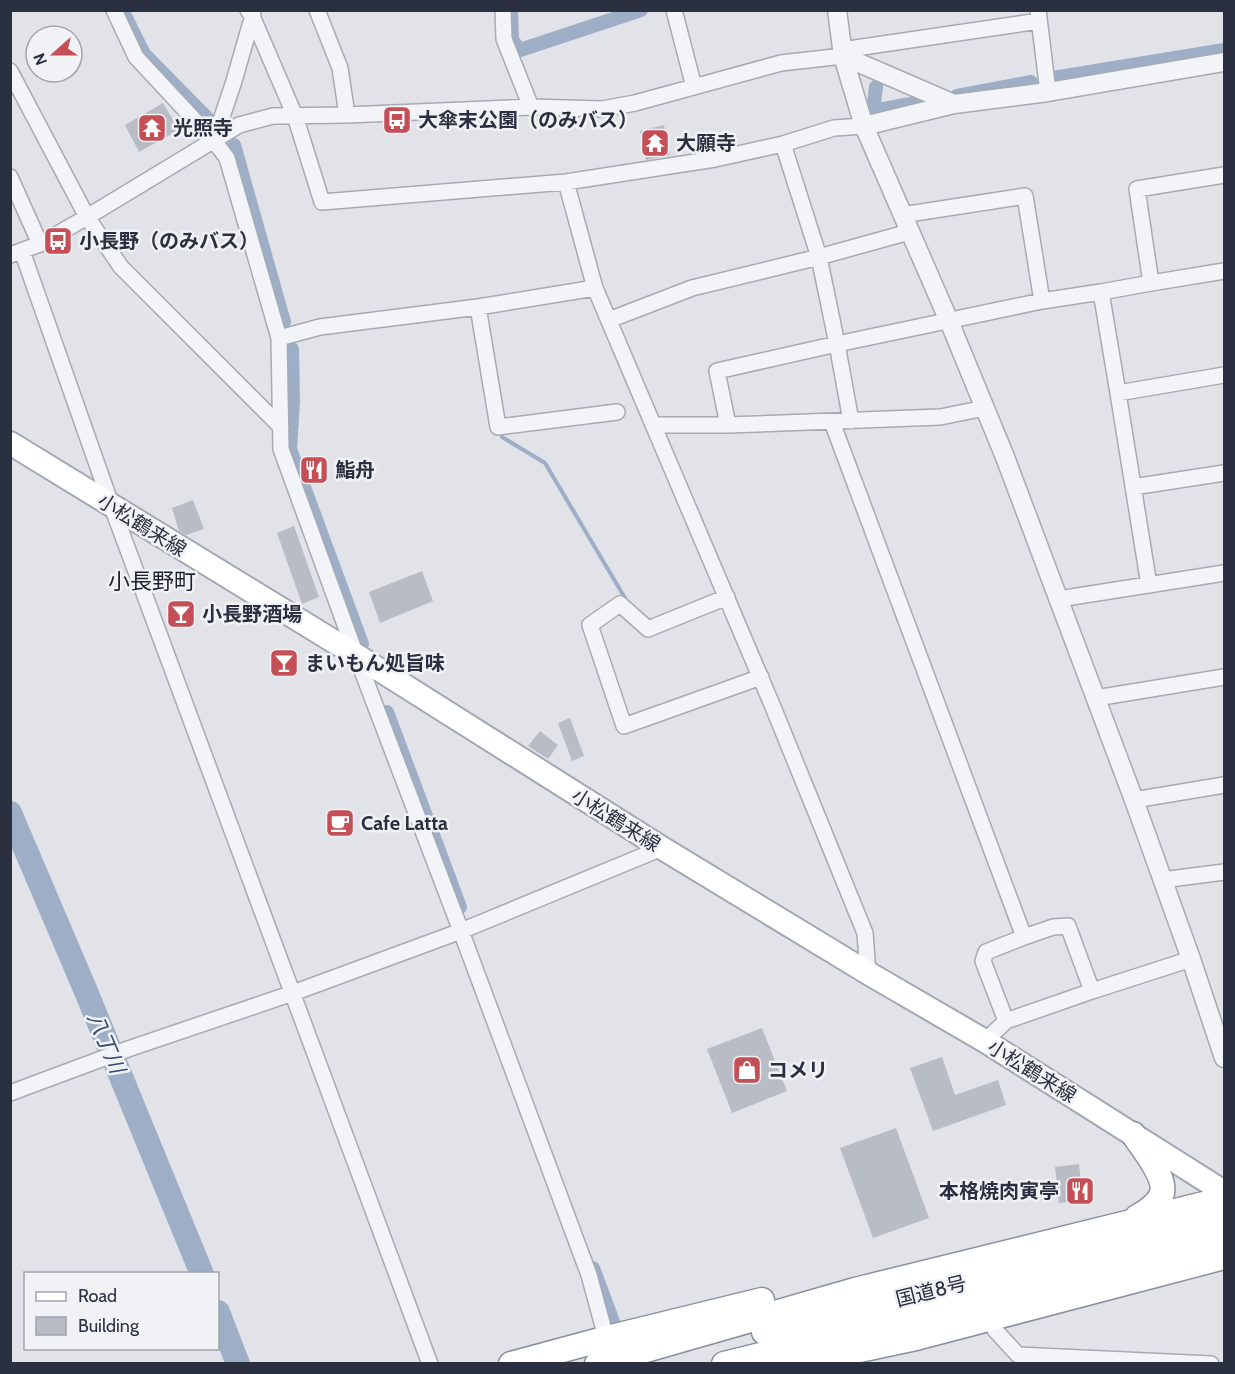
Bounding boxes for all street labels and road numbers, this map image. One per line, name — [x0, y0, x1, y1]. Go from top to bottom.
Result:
street label: 小松鶴来線 — [93, 488, 191, 562]
street label: 小松鶴来線 — [567, 783, 665, 857]
street label: 小松鶴来線 — [983, 1034, 1081, 1108]
street label: 国道8号 — [893, 1271, 969, 1311]

